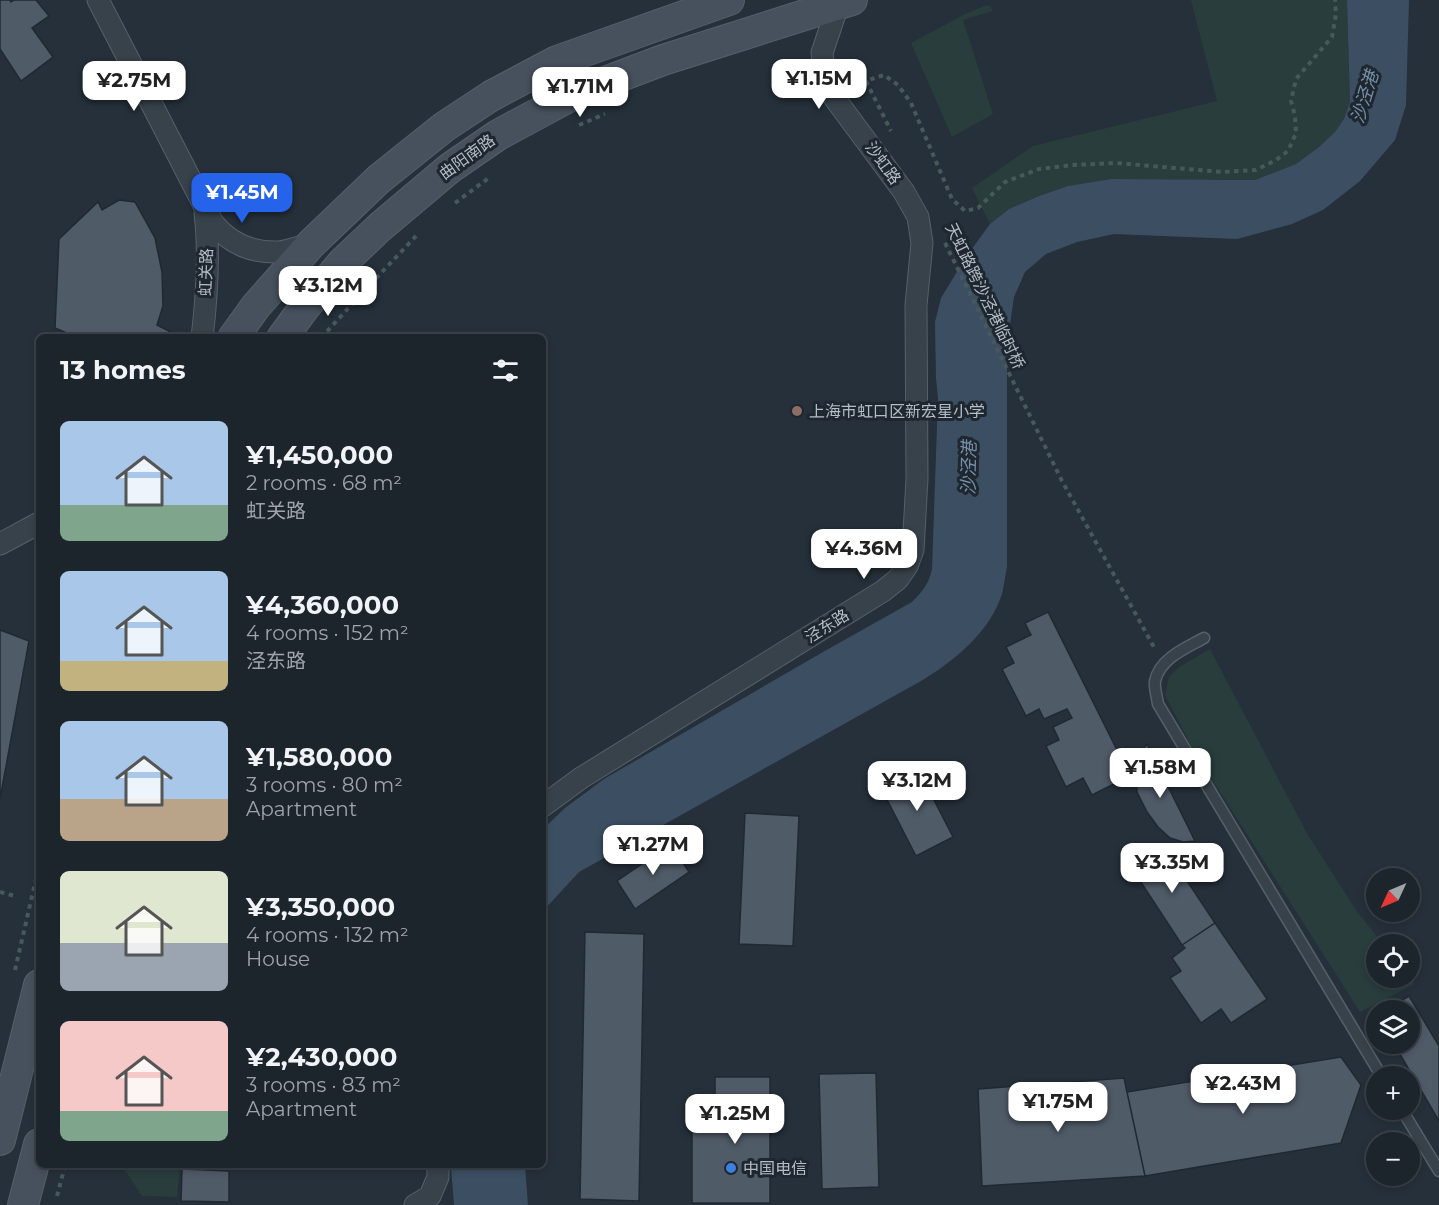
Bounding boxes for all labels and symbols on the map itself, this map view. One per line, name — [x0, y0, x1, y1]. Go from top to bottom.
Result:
pin: ¥1.15M — [770, 59, 868, 110]
pin: ¥2.75M — [85, 61, 183, 112]
water label: 沙泾港 — [1347, 65, 1384, 126]
pin: ¥1.71M — [531, 67, 629, 118]
street label: 曲阳南路 — [436, 131, 498, 183]
street label: 沙虹路 — [861, 138, 905, 188]
pin: ¥1.45M — [193, 173, 291, 224]
street label: 天虹路跨沙泾港临时桥 — [941, 220, 1029, 372]
street label: 虹关路 — [196, 248, 216, 296]
pin: ¥3.12M — [279, 266, 377, 317]
place label: 上海市虹口区新宏星小学 — [809, 402, 985, 421]
marker: 上海市虹口区新宏星小学 — [790, 404, 804, 418]
water label: 沙泾港 — [958, 438, 981, 495]
pin: ¥4.36M — [815, 529, 913, 580]
street label: 泾东路 — [802, 605, 852, 647]
pin: ¥1.58M — [1111, 748, 1209, 799]
pin: ¥3.12M — [868, 761, 966, 812]
pin: ¥1.27M — [604, 825, 702, 876]
pin: ¥3.35M — [1123, 843, 1221, 894]
north arrow — [1366, 868, 1420, 922]
pin: ¥2.43M — [1194, 1064, 1292, 1115]
pin: ¥1.75M — [1009, 1082, 1107, 1133]
pin: ¥1.25M — [686, 1094, 784, 1145]
place label: 中国电信 — [743, 1159, 807, 1178]
marker: 中国电信 — [724, 1161, 738, 1175]

